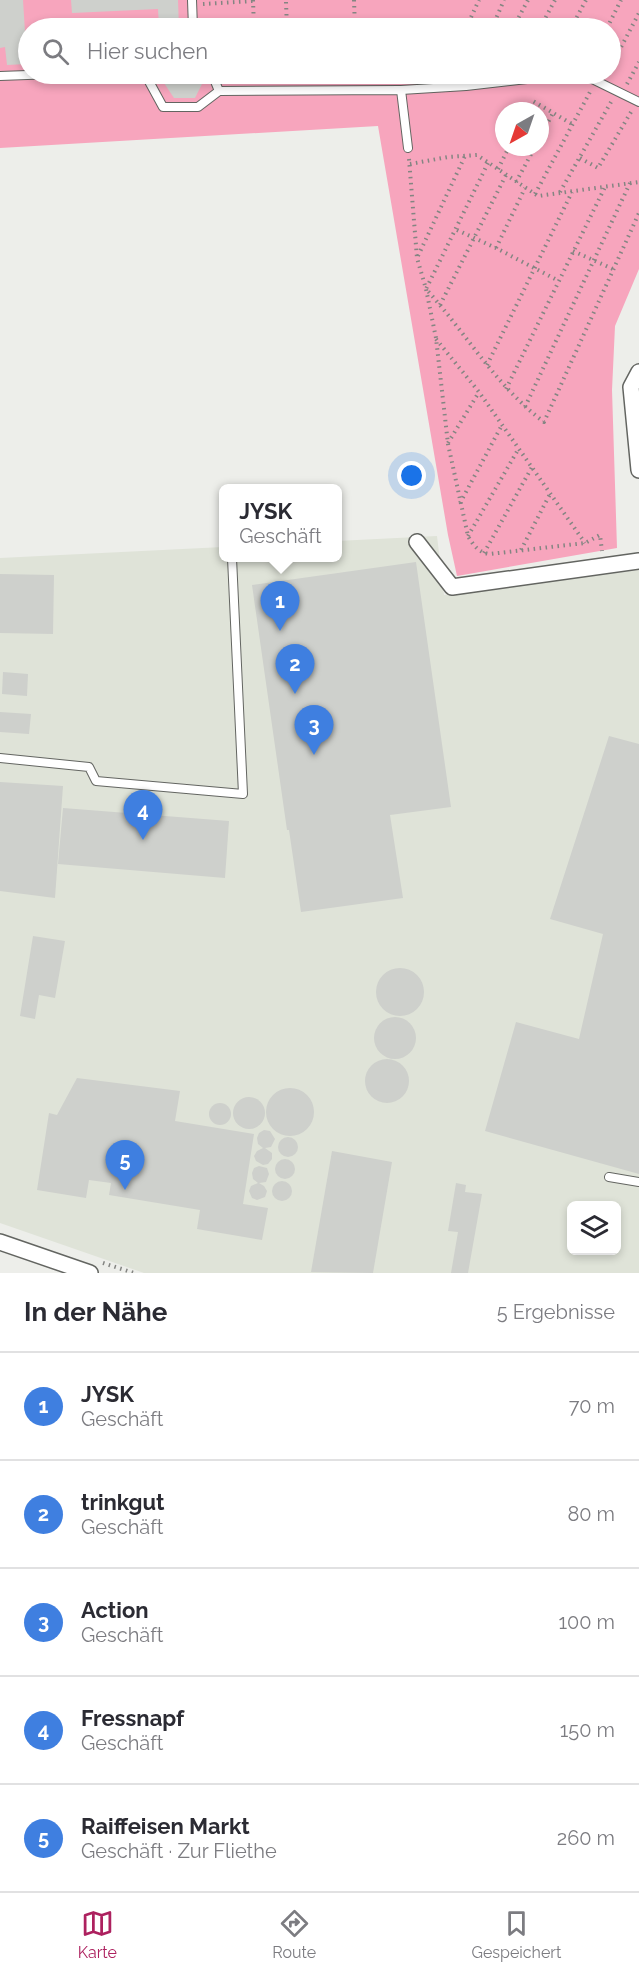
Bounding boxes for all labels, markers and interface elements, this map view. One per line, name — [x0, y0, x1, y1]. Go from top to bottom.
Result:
search box — [18, 18, 621, 84]
icon: search — [39, 35, 72, 68]
text: Hier suchen — [87, 38, 208, 64]
north arrow — [495, 102, 549, 156]
your location — [397, 461, 426, 490]
popup — [219, 484, 342, 562]
text: JYSK — [239, 498, 292, 524]
text: Geschäft — [239, 524, 322, 548]
pin: 1 — [260, 582, 300, 631]
pin: 2 — [276, 644, 314, 694]
pin: 3 — [294, 706, 334, 755]
pin: 4 — [124, 790, 162, 840]
pin: 5 — [106, 1140, 144, 1190]
map controls — [567, 1201, 621, 1255]
button: layers — [567, 1201, 621, 1255]
text: In der Nähe — [24, 1297, 167, 1327]
text: 5 Ergebnisse — [497, 1300, 615, 1324]
text: JYSK — [81, 1381, 134, 1407]
text: 1 — [39, 1394, 48, 1418]
text: 70 m — [569, 1394, 615, 1418]
text: Geschäft — [81, 1407, 163, 1431]
text: trinkgut — [81, 1489, 165, 1515]
text: 2 — [38, 1502, 49, 1526]
text: 80 m — [567, 1502, 615, 1526]
text: Geschäft — [81, 1515, 163, 1539]
text: Action — [81, 1597, 149, 1623]
text: 3 — [38, 1610, 49, 1634]
text: 100 m — [558, 1610, 615, 1634]
text: Geschäft — [81, 1623, 163, 1647]
text: Fressnapf — [81, 1705, 184, 1731]
text: 4 — [38, 1718, 49, 1742]
text: 150 m — [560, 1718, 615, 1742]
text: Geschäft — [81, 1731, 163, 1755]
text: Raiffeisen Markt — [81, 1813, 250, 1839]
text: 5 — [38, 1826, 49, 1850]
text: 260 m — [557, 1826, 615, 1850]
text: Geschäft · Zur Fliethe — [81, 1839, 277, 1863]
tab: Karte — [78, 1907, 117, 1962]
tab: Route — [272, 1907, 316, 1962]
tab: Gespeichert — [471, 1907, 561, 1962]

